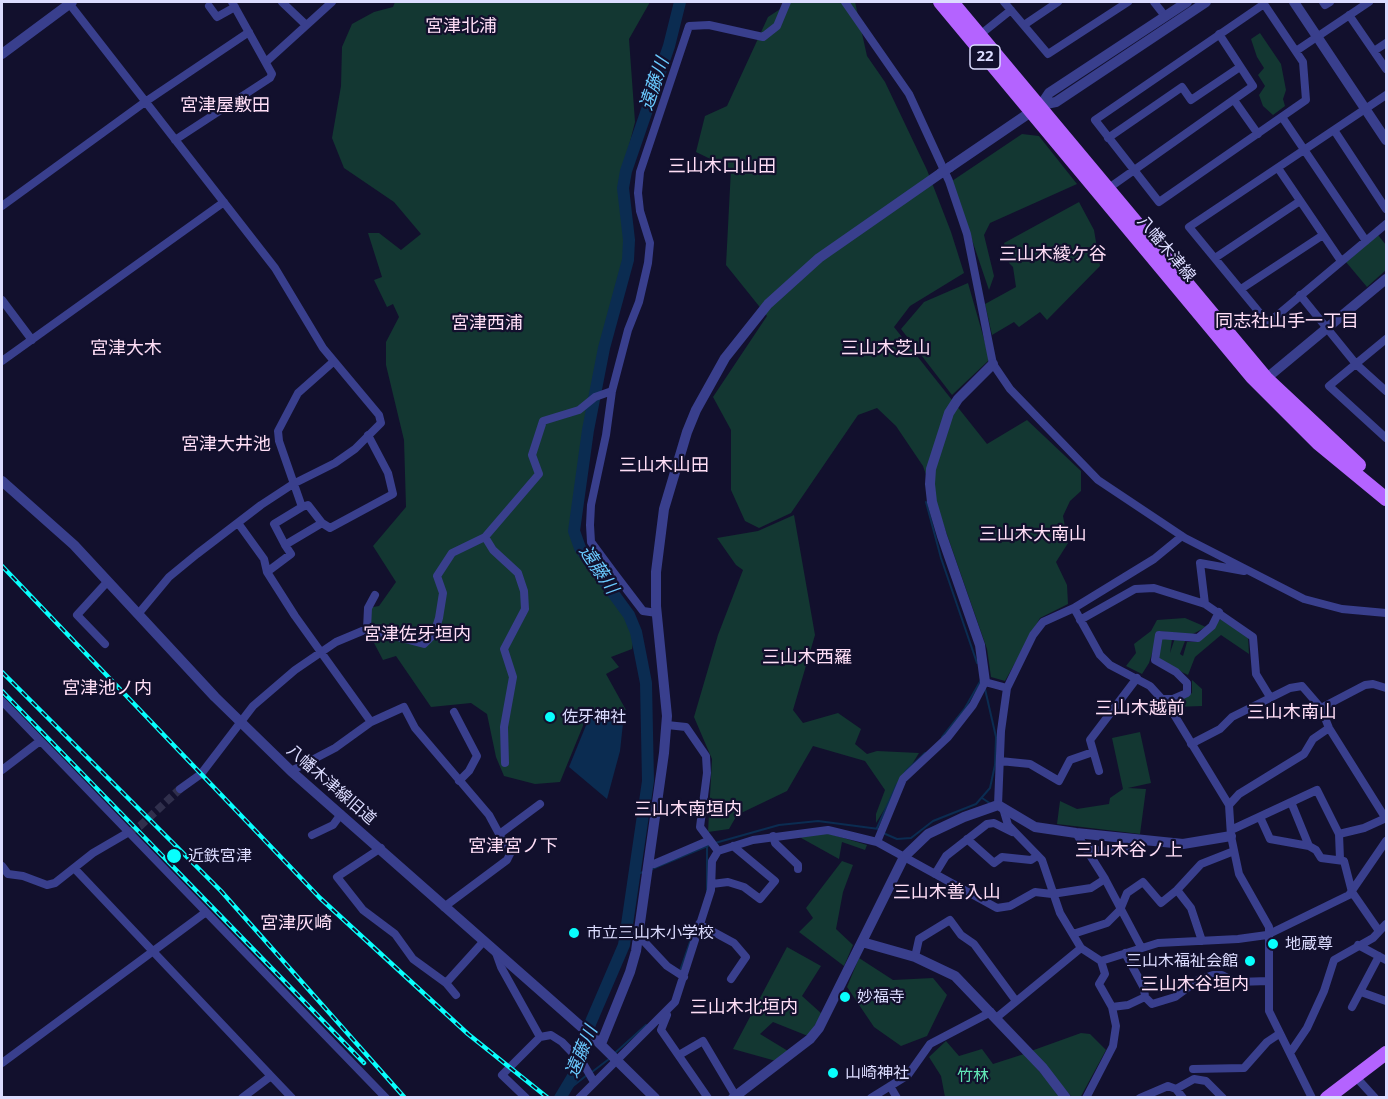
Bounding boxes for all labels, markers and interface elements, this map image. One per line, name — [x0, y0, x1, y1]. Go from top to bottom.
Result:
district label: 宮津北浦 — [425, 16, 497, 38]
road number: 22 — [970, 45, 1000, 69]
water label: 遠藤川 — [636, 55, 674, 113]
district label: 宮津屋敷田 — [180, 95, 270, 117]
district label: 三山木口山田 — [668, 156, 776, 178]
street label: 八幡木津線 — [1133, 212, 1199, 286]
district label: 三山木綾ケ谷 — [999, 244, 1107, 266]
district label: 同志社山手一丁目 — [1215, 311, 1359, 333]
district label: 宮津西浦 — [451, 313, 523, 335]
district label: 宮津大木 — [90, 338, 162, 360]
district label: 三山木芝山 — [841, 338, 931, 360]
district label: 宮津大井池 — [181, 434, 271, 456]
district label: 三山木山田 — [619, 455, 709, 477]
district label: 三山木大南山 — [979, 524, 1087, 546]
water label: 遠藤川 — [574, 542, 622, 598]
district label: 宮津佐牙垣内 — [363, 624, 471, 646]
district label: 三山木西羅 — [762, 647, 852, 669]
district label: 宮津池ノ内 — [62, 678, 152, 700]
district label: 三山木越前 — [1095, 698, 1185, 720]
district label: 三山木南山 — [1247, 702, 1337, 724]
place label: 佐牙神社 — [562, 707, 626, 727]
marker: 佐牙神社 — [543, 710, 557, 724]
street label: 八幡木津線旧道 — [282, 741, 380, 829]
district label: 三山木南垣内 — [634, 799, 742, 821]
district label: 宮津宮ノ下 — [468, 836, 558, 858]
district label: 三山木谷ノ上 — [1075, 840, 1183, 862]
place label: 近鉄宮津 — [188, 846, 252, 866]
marker: 近鉄宮津 — [165, 847, 183, 865]
district label: 三山木善入山 — [893, 882, 1001, 904]
district label: 宮津灰崎 — [260, 913, 332, 935]
place label: 市立三山木小学校 — [586, 923, 714, 943]
marker: 市立三山木小学校 — [567, 926, 581, 940]
place label: 地蔵尊 — [1285, 934, 1333, 954]
marker: 地蔵尊 — [1266, 937, 1280, 951]
place label: 三山木福祉会館 — [1126, 951, 1238, 971]
marker: 三山木福祉会館 — [1243, 954, 1257, 968]
district label: 三山木谷垣内 — [1141, 974, 1249, 996]
place label: 妙福寺 — [857, 987, 905, 1007]
marker: 妙福寺 — [838, 990, 852, 1004]
district label: 三山木北垣内 — [690, 997, 798, 1019]
water label: 遠藤川 — [562, 1023, 602, 1081]
place label: 山崎神社 — [845, 1063, 909, 1083]
marker: 山崎神社 — [826, 1066, 840, 1080]
park label: 竹林 — [957, 1066, 989, 1086]

